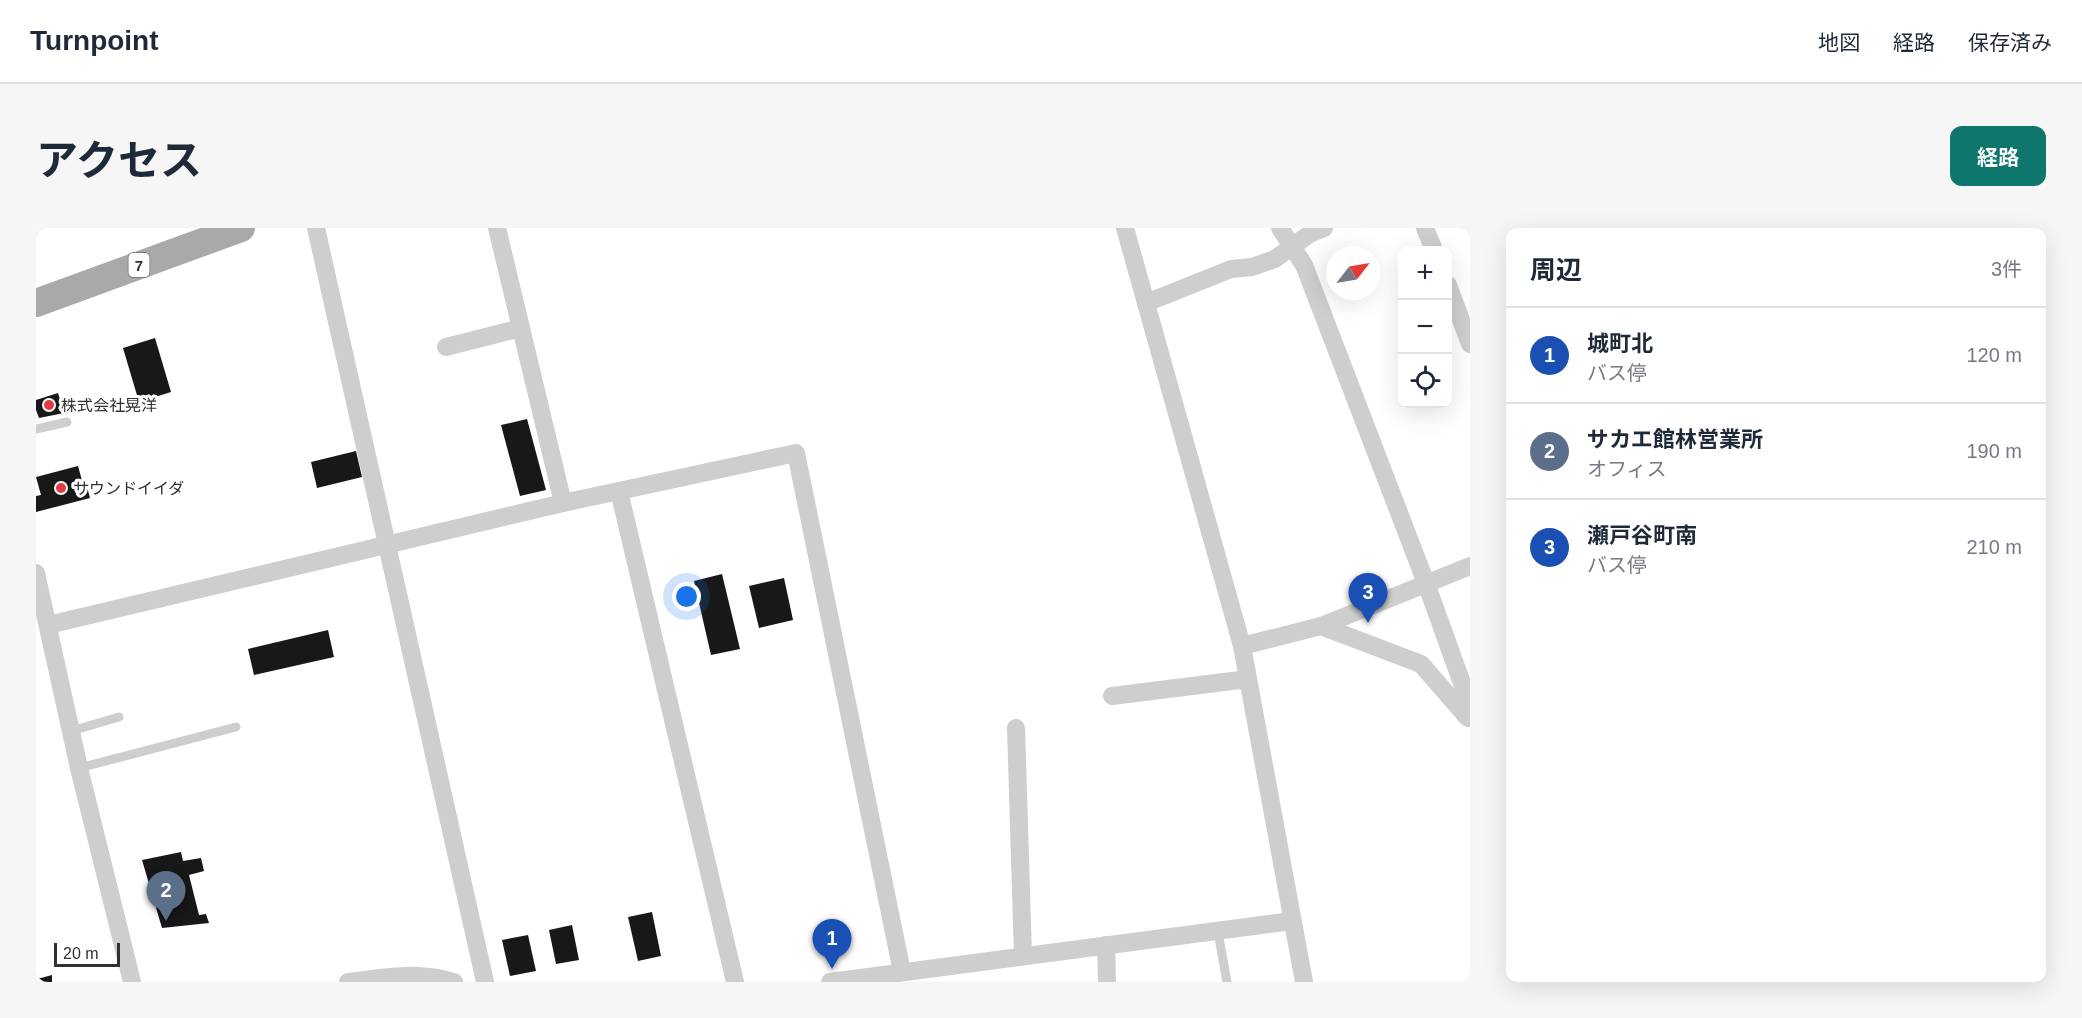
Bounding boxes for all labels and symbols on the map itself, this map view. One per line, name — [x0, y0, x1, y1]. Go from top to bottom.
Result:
north arrow — [1326, 246, 1380, 300]
road number: 7 — [128, 253, 150, 277]
place label: 株式会社晃洋 — [61, 397, 157, 414]
marker: 株式会社晃洋 — [42, 398, 56, 412]
place label: サウンドイイダ — [73, 480, 184, 497]
marker: サウンドイイダ — [54, 481, 68, 495]
pin: 3 — [1348, 574, 1388, 623]
your location — [672, 582, 701, 611]
pin: 2 — [146, 872, 186, 921]
pin: 1 — [812, 920, 852, 969]
scale bar — [54, 940, 120, 968]

